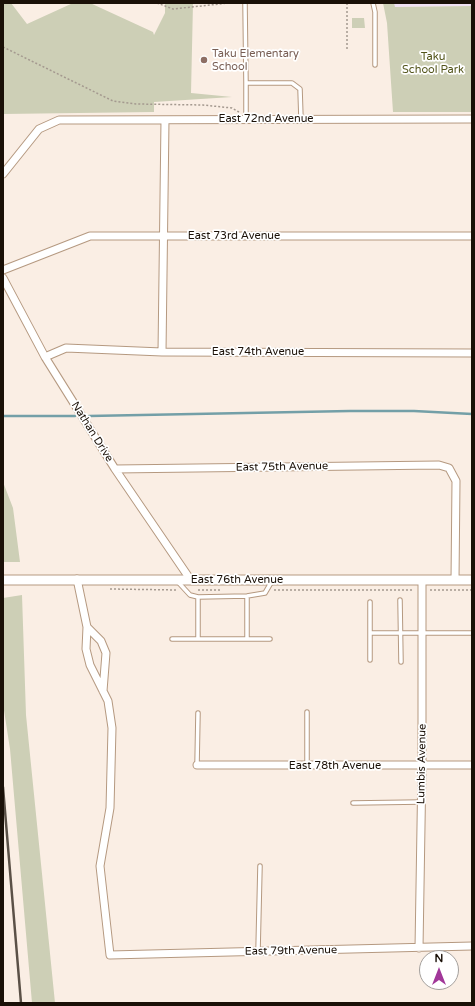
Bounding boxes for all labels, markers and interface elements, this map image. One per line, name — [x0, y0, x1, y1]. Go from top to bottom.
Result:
place label: Taku Elementary School — [212, 47, 299, 73]
park label: Taku School Park — [402, 50, 464, 76]
marker: Taku Elementary School — [199, 55, 209, 65]
street label: East 72nd Avenue — [218, 112, 314, 126]
street label: East 73rd Avenue — [188, 229, 280, 243]
street label: East 74th Avenue — [212, 345, 304, 359]
street label: Nathan Drive — [68, 399, 116, 465]
street label: East 75th Avenue — [236, 460, 328, 474]
street label: East 76th Avenue — [191, 573, 283, 587]
street label: Lumbis Avenue — [415, 724, 429, 804]
street label: East 78th Avenue — [289, 759, 381, 773]
street label: East 79th Avenue — [245, 944, 337, 958]
north arrow — [419, 950, 459, 990]
text: N — [435, 952, 443, 965]

